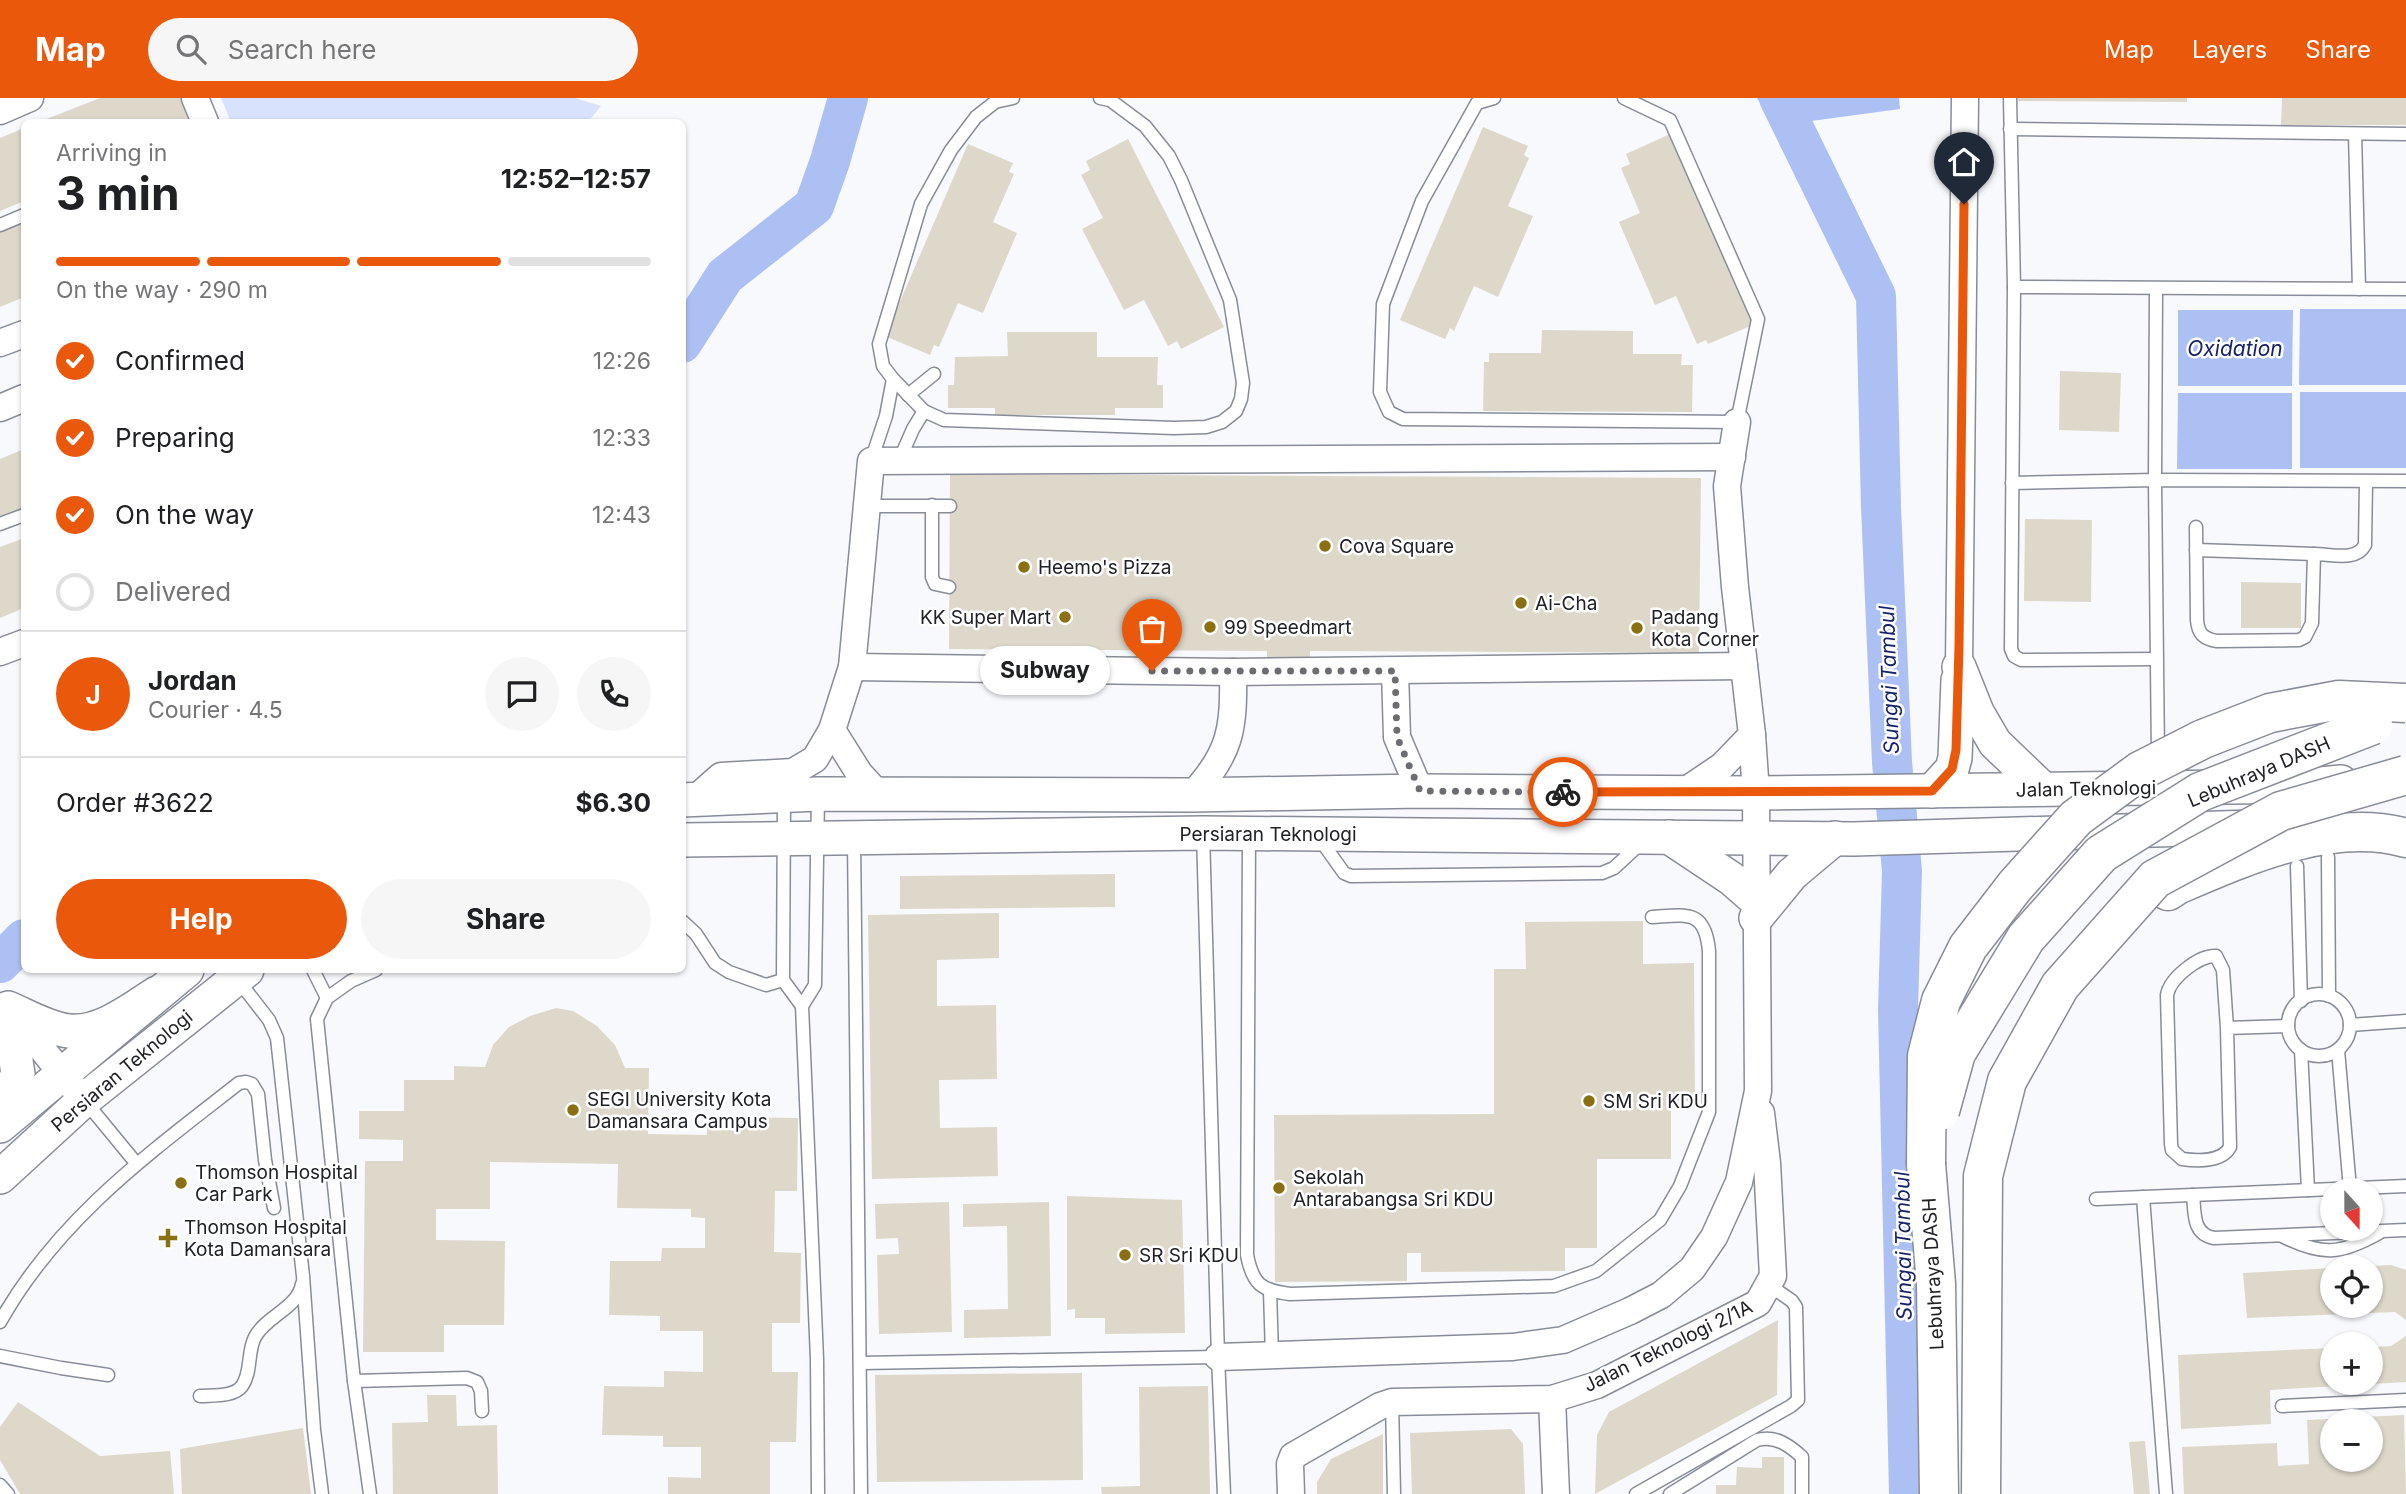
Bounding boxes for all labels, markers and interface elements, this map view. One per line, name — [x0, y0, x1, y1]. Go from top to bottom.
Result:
search box — [148, 18, 638, 81]
text: Map — [35, 29, 106, 69]
icon: search — [172, 30, 210, 68]
text: Search here — [228, 34, 376, 65]
text: Map — [2104, 35, 2154, 64]
text: Layers — [2192, 35, 2267, 64]
text: Share — [2305, 35, 2371, 64]
pin — [1934, 132, 1994, 204]
text: Arriving in — [56, 139, 167, 167]
icon: home — [1945, 143, 1983, 181]
text: 12:52–12:57 — [501, 163, 651, 194]
text: 3 min — [56, 165, 180, 221]
text: On the way · 290 m — [56, 276, 268, 304]
water label: Oxidation — [2187, 336, 2283, 361]
icon: check — [56, 342, 94, 380]
text: Confirmed — [115, 345, 245, 376]
text: 12:26 — [593, 347, 651, 375]
icon: check — [56, 419, 94, 457]
text: Preparing — [115, 422, 235, 453]
text: 12:33 — [593, 424, 651, 452]
icon: check — [56, 496, 94, 534]
text: On the way — [115, 499, 254, 530]
text: 12:43 — [592, 501, 651, 529]
place label: Cova Square — [1339, 535, 1454, 558]
marker: Cova Square — [1317, 538, 1333, 554]
place label: Heemo's Pizza — [1038, 556, 1172, 579]
marker: Heemo's Pizza — [1016, 559, 1032, 575]
text: Delivered — [115, 576, 231, 607]
place label: Ai-Cha — [1535, 592, 1597, 615]
marker: Ai-Cha — [1513, 595, 1529, 611]
pin — [1122, 599, 1182, 671]
water label: Sungai Tambul — [1874, 604, 1904, 755]
place label: KK Super Mart — [920, 606, 1051, 629]
place label: Padang Kota Corner — [1651, 606, 1759, 651]
marker: KK Super Mart — [1057, 609, 1073, 625]
icon: bag — [1133, 610, 1171, 648]
place label: 99 Speedmart — [1224, 616, 1352, 639]
marker: 99 Speedmart — [1202, 619, 1218, 635]
marker: Padang Kota Corner — [1629, 620, 1645, 636]
callout: Subway — [981, 646, 1110, 696]
text: Subway — [1000, 656, 1090, 684]
button: chat — [485, 657, 559, 731]
button: phone — [577, 657, 651, 731]
text: Jordan — [148, 665, 237, 696]
text: J — [85, 679, 101, 710]
text: Courier · 4.5 — [148, 696, 283, 724]
street label: Lebuhraya DASH — [2184, 732, 2334, 812]
courier — [1528, 757, 1598, 827]
icon: bike — [1544, 773, 1582, 811]
street label: Jalan Teknologi — [2016, 776, 2156, 802]
text: Order #3622 — [56, 787, 214, 818]
text: $6.30 — [575, 787, 651, 818]
street label: Persiaran Teknologi — [1179, 823, 1357, 846]
button: Help — [56, 879, 347, 959]
button: Share — [361, 879, 651, 959]
street label: Persiaran Teknologi — [47, 1005, 197, 1137]
place label: SEGI University Kota Damansara Campus — [587, 1088, 771, 1133]
place label: SM Sri KDU — [1603, 1090, 1708, 1113]
marker: SM Sri KDU — [1581, 1093, 1597, 1109]
marker: SEGI University Kota Damansara Campus — [565, 1102, 581, 1118]
place label: Thomson Hospital Car Park — [195, 1161, 358, 1206]
place label: Sekolah Antarabangsa Sri KDU — [1293, 1166, 1494, 1211]
water label: Sungai Tambul — [1889, 1171, 1917, 1321]
marker: Thomson Hospital Car Park — [173, 1175, 189, 1191]
north arrow — [2320, 1178, 2384, 1241]
map controls — [2320, 1178, 2383, 1472]
marker: Sekolah Antarabangsa Sri KDU — [1271, 1180, 1287, 1196]
street label: Lebuhraya DASH — [1918, 1197, 1948, 1351]
place label: Thomson Hospital Kota Damansara — [184, 1216, 347, 1261]
marker: Thomson Hospital Kota Damansara — [158, 1228, 178, 1248]
place label: SR Sri KDU — [1139, 1244, 1239, 1267]
marker: SR Sri KDU — [1117, 1247, 1133, 1263]
button: locate — [2320, 1255, 2383, 1318]
street label: Jalan Teknologi 2/1A — [1580, 1295, 1756, 1397]
button: + — [2320, 1332, 2383, 1395]
button: − — [2320, 1409, 2383, 1472]

